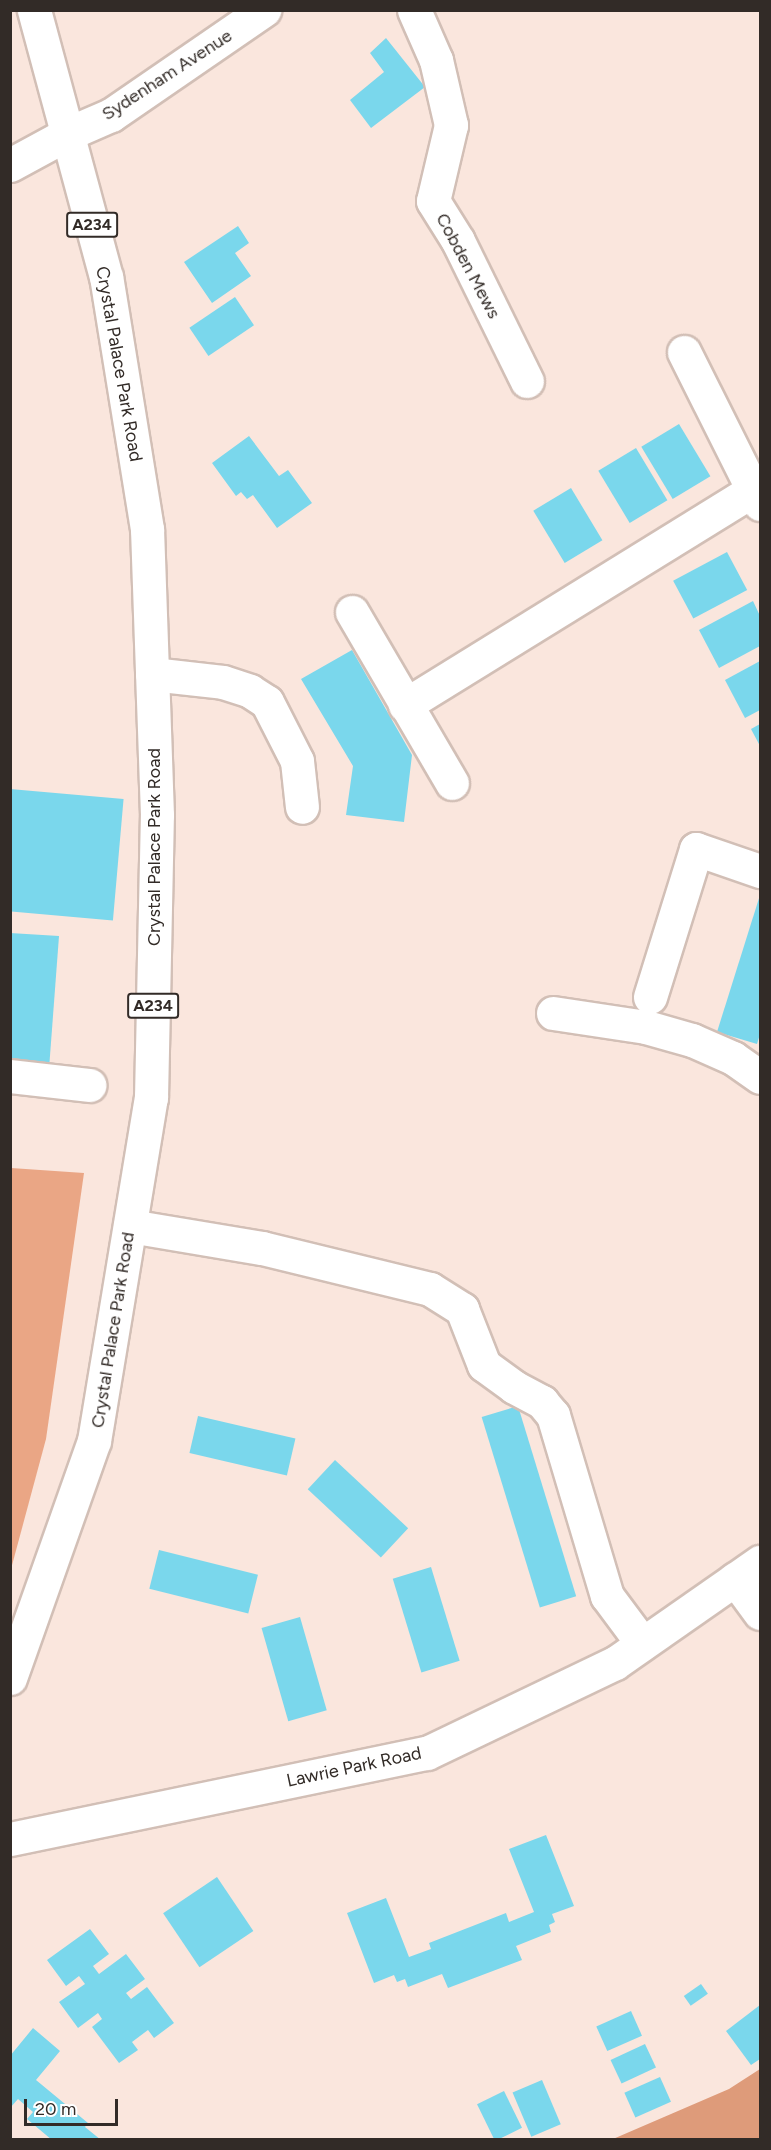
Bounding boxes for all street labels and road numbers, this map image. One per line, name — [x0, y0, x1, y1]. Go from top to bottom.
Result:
street label: Sydenham Avenue — [98, 25, 236, 125]
street label: Cobden Mews — [431, 210, 505, 322]
road number: A234 — [65, 212, 119, 238]
street label: Crystal Palace Park Road — [91, 265, 147, 463]
street label: Crystal Palace Park Road — [143, 748, 165, 946]
road number: A234 — [126, 993, 180, 1019]
street label: Crystal Palace Park Road — [87, 1231, 139, 1429]
street label: Lawrie Park Road — [285, 1742, 423, 1792]

